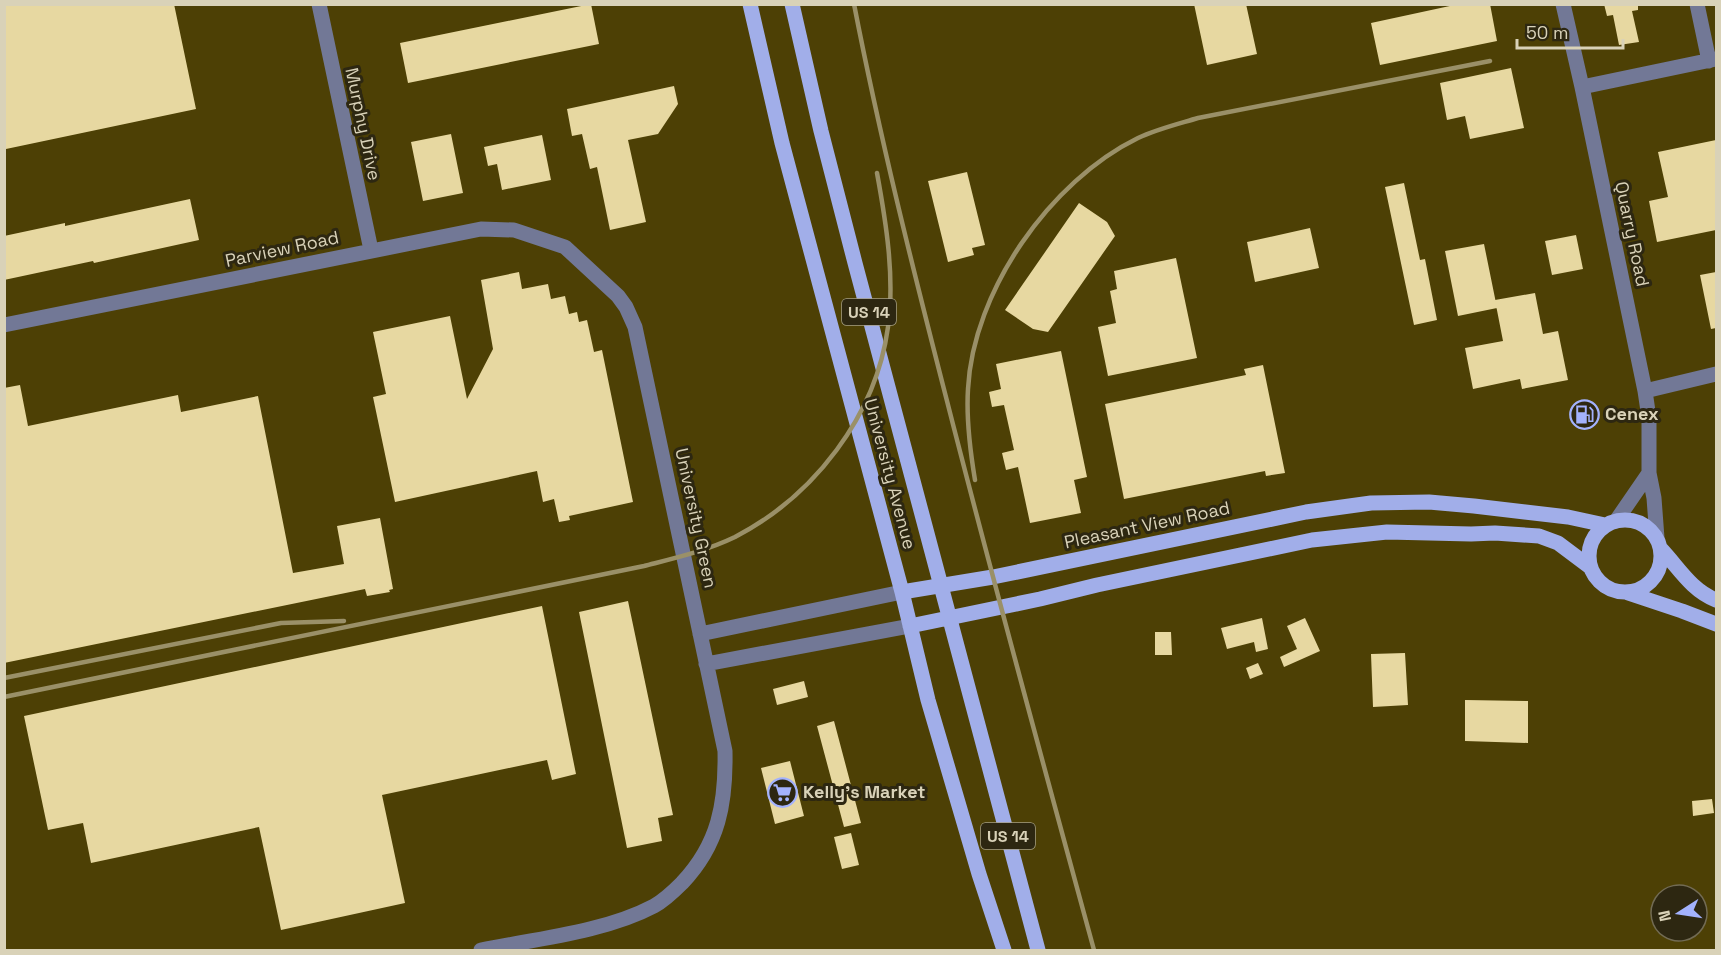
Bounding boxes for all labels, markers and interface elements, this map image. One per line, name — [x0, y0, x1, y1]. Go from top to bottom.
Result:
scale bar — [1517, 12, 1624, 50]
text: 50 m — [1526, 21, 1568, 44]
street label: Murphy Drive — [340, 65, 387, 182]
street label: Quarry Road — [1610, 179, 1655, 289]
street label: Parview Road — [223, 225, 341, 272]
road number: US 14 — [842, 299, 896, 325]
street label: University Avenue — [859, 396, 922, 552]
fuel station icon: Cenex — [1568, 398, 1600, 430]
place label: Cenex — [1605, 402, 1659, 425]
street label: University Green — [670, 446, 723, 590]
street label: Pleasant View Road — [1062, 496, 1232, 553]
supermarket icon: Kelly's Market — [766, 776, 798, 808]
place label: Kelly's Market — [803, 780, 926, 803]
road number: US 14 — [981, 823, 1035, 849]
north arrow — [1649, 883, 1709, 943]
text: N — [1653, 909, 1676, 923]

